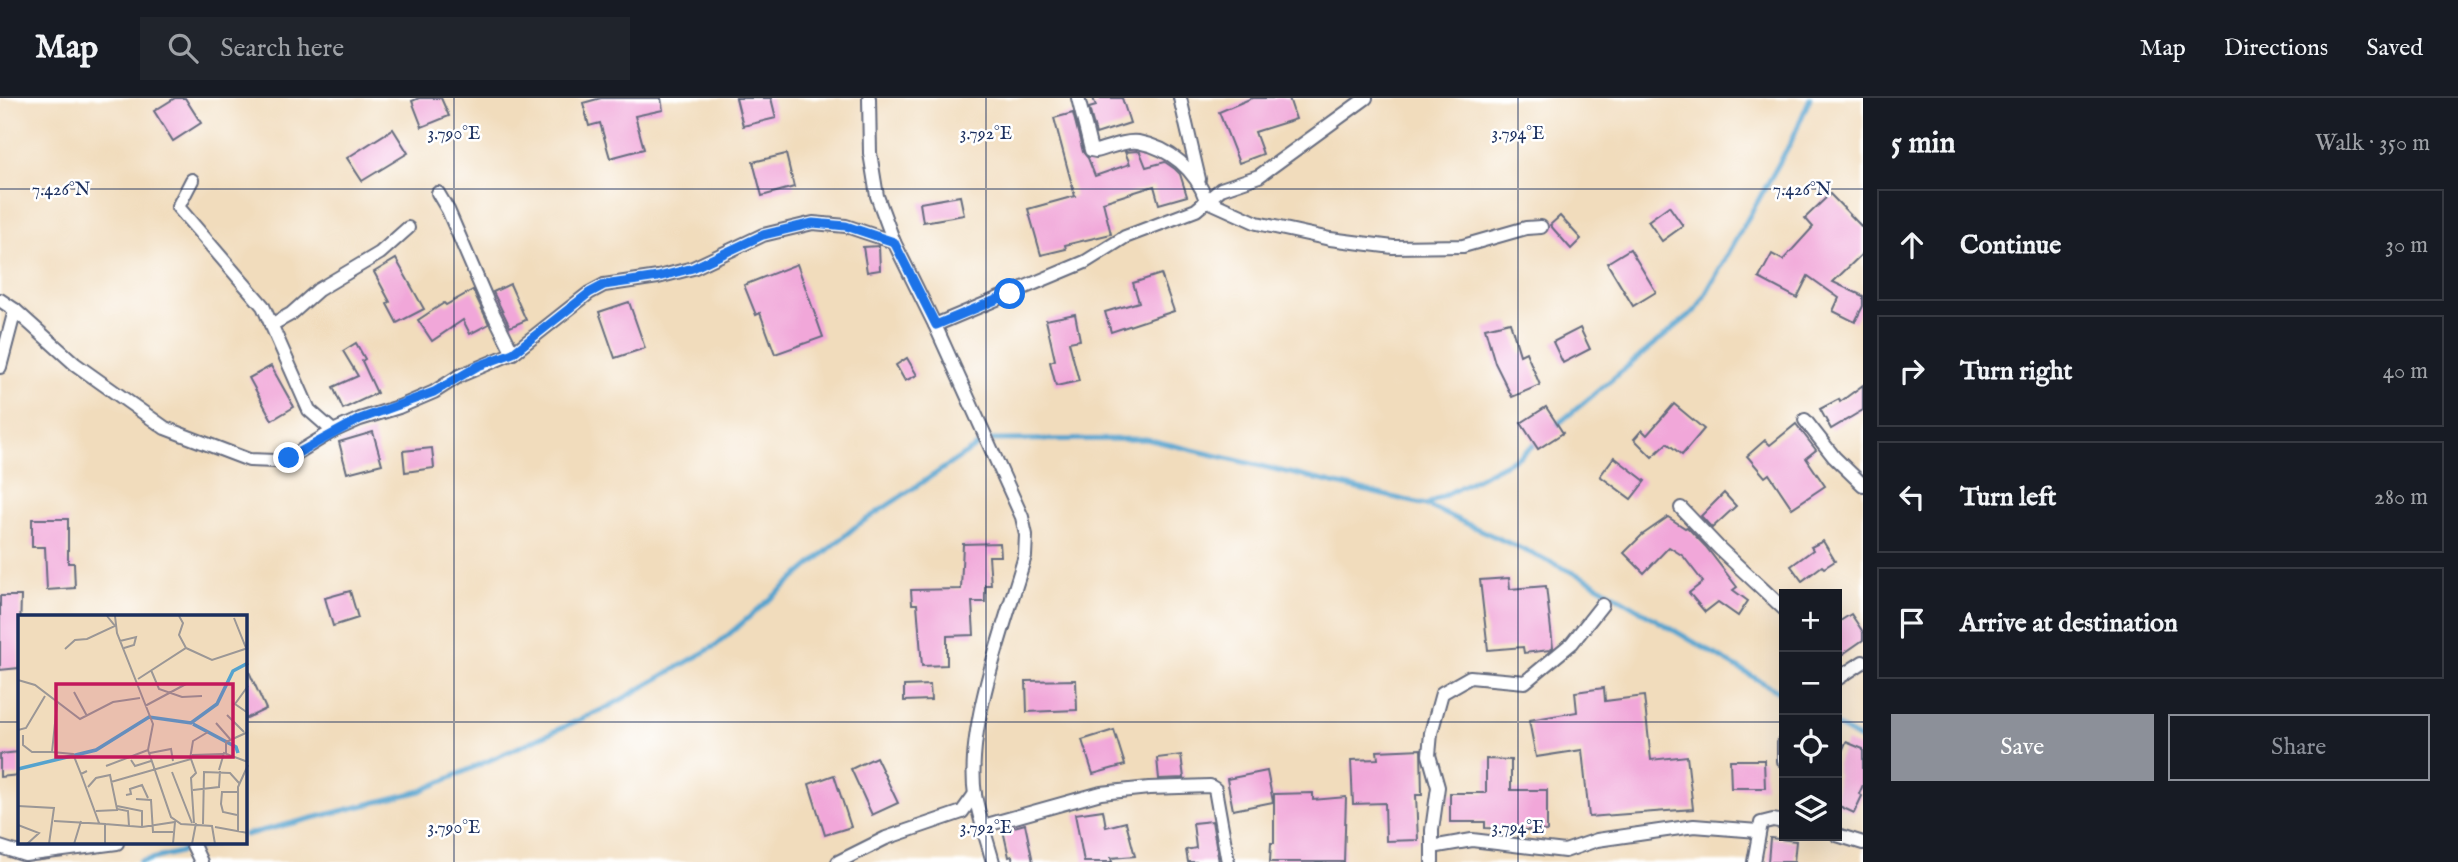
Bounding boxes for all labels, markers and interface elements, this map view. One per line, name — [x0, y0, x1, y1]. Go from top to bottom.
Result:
search box — [140, 17, 630, 80]
text: Map — [35, 27, 98, 69]
icon: search — [164, 29, 202, 67]
text: Search here — [220, 32, 344, 65]
text: Map — [2140, 33, 2186, 64]
text: Directions — [2224, 33, 2328, 64]
text: Saved — [2366, 33, 2423, 64]
text: 3.790°E — [428, 123, 480, 146]
text: 3.792°E — [960, 123, 1012, 146]
text: 3.794°E — [1492, 123, 1544, 146]
text: 5 min — [1891, 125, 1956, 163]
text: Walk · 350 m — [2315, 129, 2430, 158]
text: 7.426°N — [32, 179, 91, 202]
text: 7.426°N — [1773, 179, 1832, 202]
icon: ahead — [1893, 226, 1931, 264]
text: Continue — [1960, 229, 2061, 262]
text: 30 m — [2385, 231, 2428, 260]
route start — [994, 278, 1025, 309]
icon: right — [1893, 352, 1931, 390]
text: Turn right — [1960, 355, 2073, 388]
text: 40 m — [2383, 357, 2428, 386]
route end — [273, 442, 304, 473]
icon: left — [1893, 478, 1931, 516]
text: Turn left — [1960, 481, 2057, 514]
text: 280 m — [2374, 483, 2428, 512]
map controls — [1779, 589, 1842, 841]
button: + — [1779, 589, 1842, 652]
icon: arrive — [1893, 604, 1931, 642]
text: Arrive at destination — [1960, 607, 2178, 640]
inset map — [18, 615, 247, 844]
button: − — [1779, 652, 1842, 715]
button: Save — [1891, 714, 2154, 781]
button: Share — [2168, 714, 2430, 781]
button: locate — [1779, 715, 1842, 778]
button: layers — [1779, 778, 1842, 841]
text: 3.790°E — [428, 817, 480, 840]
text: 3.792°E — [960, 817, 1012, 840]
text: 3.794°E — [1492, 817, 1544, 840]

